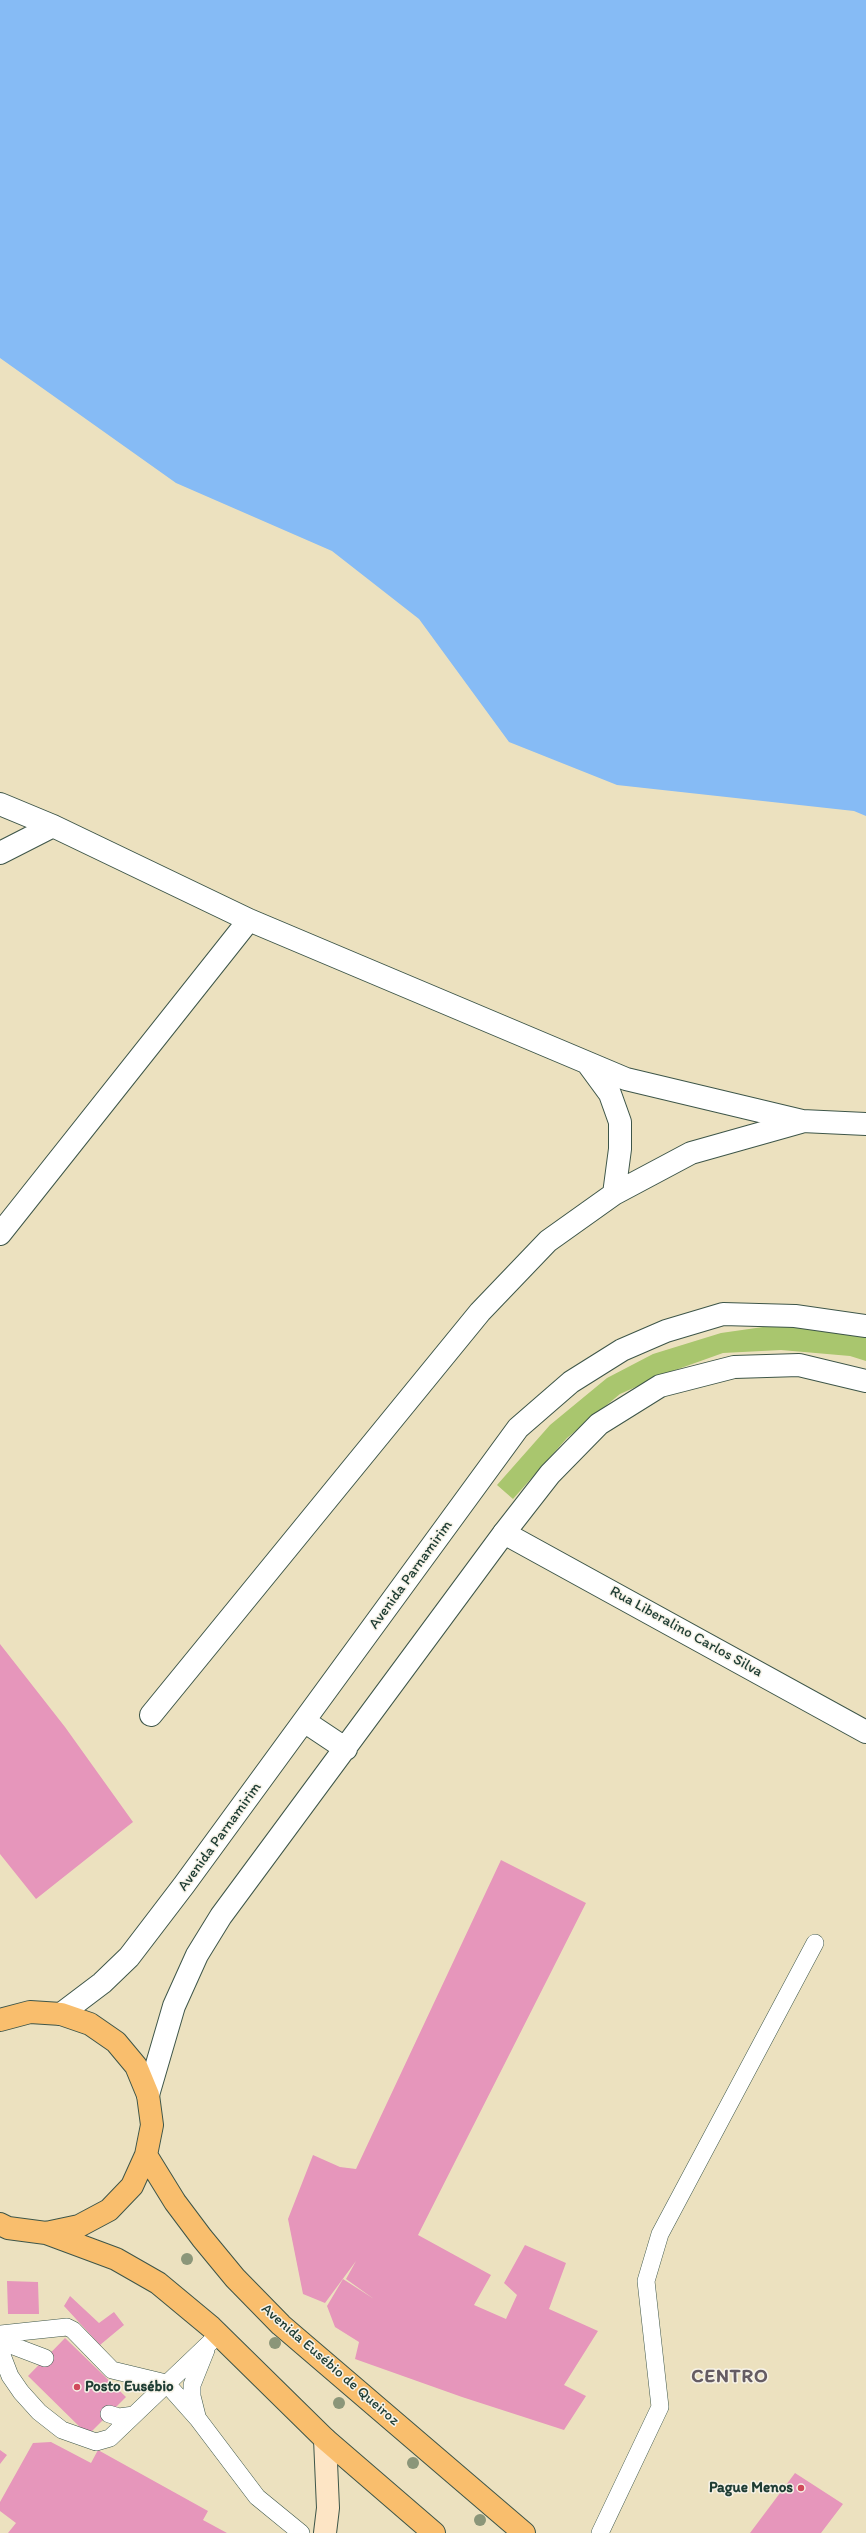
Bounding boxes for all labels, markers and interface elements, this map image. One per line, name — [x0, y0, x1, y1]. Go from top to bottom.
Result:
street label: Avenida Parnamirim — [365, 1517, 457, 1633]
street label: Rua Liberalino Carlos Silva — [607, 1583, 765, 1681]
street label: Avenida Parnamirim — [174, 1779, 266, 1895]
street label: Avenida Eusébio de Queiroz — [257, 2300, 403, 2430]
district label: CENTRO — [691, 2366, 769, 2388]
place label: Posto Eusébio — [85, 2378, 174, 2396]
marker: Posto Eusébio — [72, 2382, 82, 2392]
place label: Pague Menos — [709, 2479, 793, 2497]
marker: Pague Menos — [796, 2483, 806, 2493]

